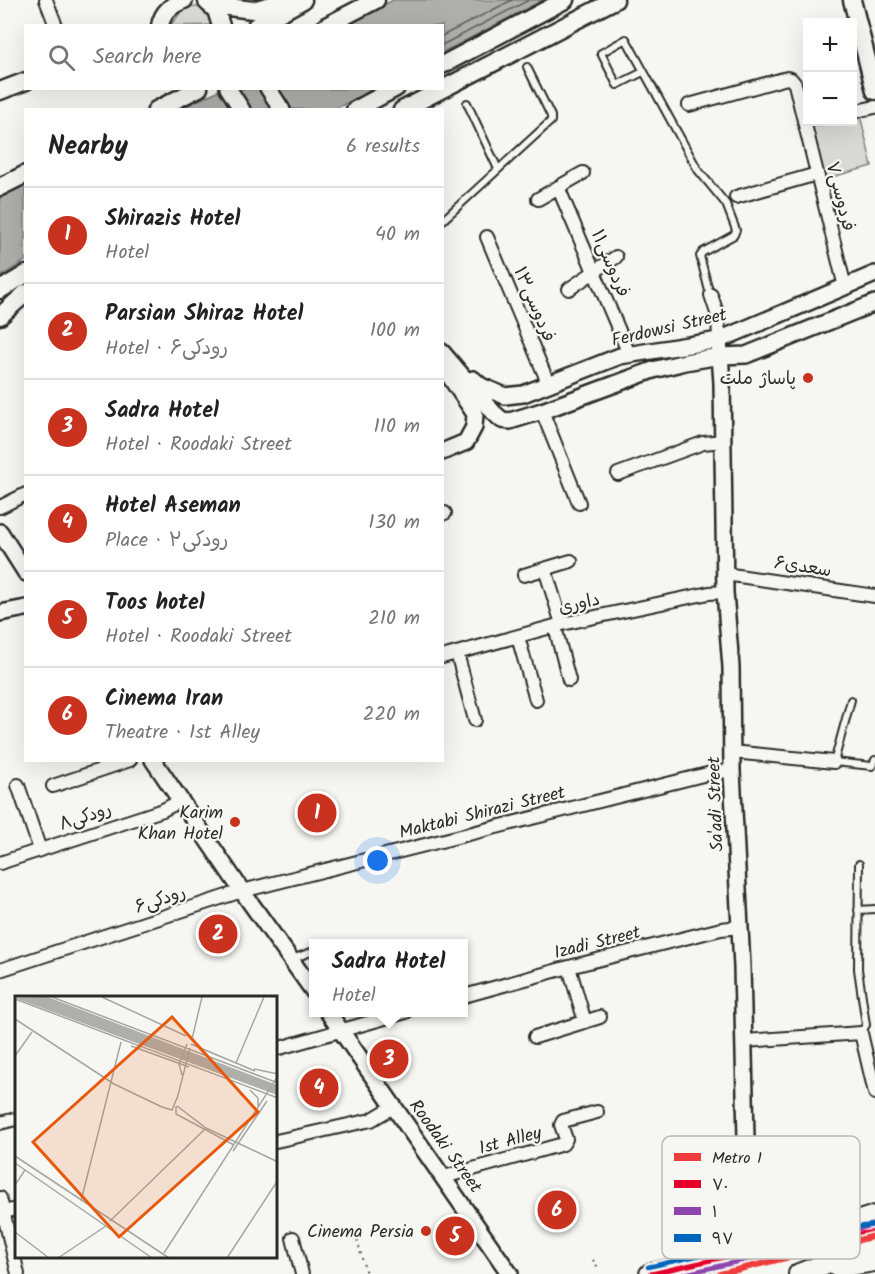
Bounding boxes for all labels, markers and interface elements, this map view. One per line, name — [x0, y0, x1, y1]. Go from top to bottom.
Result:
map controls — [803, 18, 857, 126]
button: + — [803, 18, 857, 72]
search box — [24, 24, 444, 90]
text: Search here — [93, 40, 201, 75]
icon: search — [45, 41, 78, 74]
button: − — [803, 72, 857, 126]
text: Nearby — [48, 126, 128, 168]
text: 6 results — [346, 131, 420, 163]
street label: فردوسی۷ — [817, 158, 862, 234]
text: Shirazis Hotel — [105, 202, 240, 237]
text: 1 — [64, 219, 71, 251]
text: 40 m — [375, 219, 420, 251]
street label: فردوسی۱۱ — [582, 225, 637, 302]
text: Hotel — [105, 237, 149, 269]
street label: فردوسی۱۳ — [505, 262, 563, 347]
text: Parsian Shiraz Hotel — [105, 297, 303, 332]
street label: Ferdowsi Street — [609, 301, 731, 356]
text: 2 — [62, 315, 73, 347]
text: 100 m — [370, 315, 420, 347]
text: Hotel · رودکی۶ — [105, 333, 228, 365]
place label: پاساژ ملت — [720, 365, 796, 394]
marker: پاساژ ملت — [801, 371, 815, 385]
text: Sadra Hotel — [105, 394, 219, 429]
text: 3 — [62, 411, 73, 443]
text: 110 m — [374, 411, 420, 443]
text: Hotel · Roodaki Street — [105, 429, 292, 461]
text: Hotel Aseman — [105, 489, 241, 524]
text: 4 — [62, 507, 73, 539]
text: 130 m — [368, 507, 420, 539]
text: Place · رودکی۲ — [105, 525, 228, 557]
street label: سعدی۶ — [772, 549, 834, 586]
text: Toos hotel — [105, 586, 205, 621]
street label: داوری — [556, 586, 603, 623]
text: 5 — [62, 603, 73, 635]
text: 210 m — [368, 603, 420, 635]
text: Hotel · Roodaki Street — [105, 621, 292, 653]
text: Cinema Iran — [105, 682, 223, 717]
text: 6 — [62, 699, 73, 731]
text: 220 m — [363, 699, 420, 731]
text: Theatre · 1st Alley — [105, 717, 260, 749]
street label: Sa'adi Street — [700, 755, 733, 852]
street label: Maktabi Shirazi Street — [396, 779, 570, 848]
pin: 1 — [298, 790, 336, 836]
street label: رودکی۸ — [55, 795, 116, 840]
place label: Karim Khan Hotel — [138, 799, 224, 849]
marker: Karim Khan Hotel — [228, 815, 242, 829]
your location — [363, 846, 392, 875]
street label: رودکی۶ — [131, 879, 190, 922]
pin: 2 — [198, 912, 238, 956]
street label: Izadi Street — [551, 918, 645, 968]
popup — [309, 939, 468, 1017]
text: Sadra Hotel — [332, 945, 445, 980]
text: Hotel — [332, 980, 376, 1012]
inset map — [15, 996, 278, 1259]
pin: 3 — [370, 1036, 408, 1082]
pin: 4 — [300, 1066, 338, 1110]
street label: Roodaki Street — [401, 1094, 489, 1201]
street label: 1st Alley — [476, 1119, 545, 1164]
legend — [662, 1136, 860, 1259]
text: Metro 1 — [712, 1146, 762, 1171]
text: ۷۰ — [712, 1173, 729, 1198]
pin: 6 — [538, 1188, 576, 1232]
text: ۱ — [712, 1200, 718, 1225]
pin: 5 — [436, 1214, 474, 1258]
place label: Cinema Persia — [307, 1218, 414, 1247]
marker: Cinema Persia — [419, 1224, 433, 1238]
text: ۹۷ — [712, 1227, 733, 1252]

